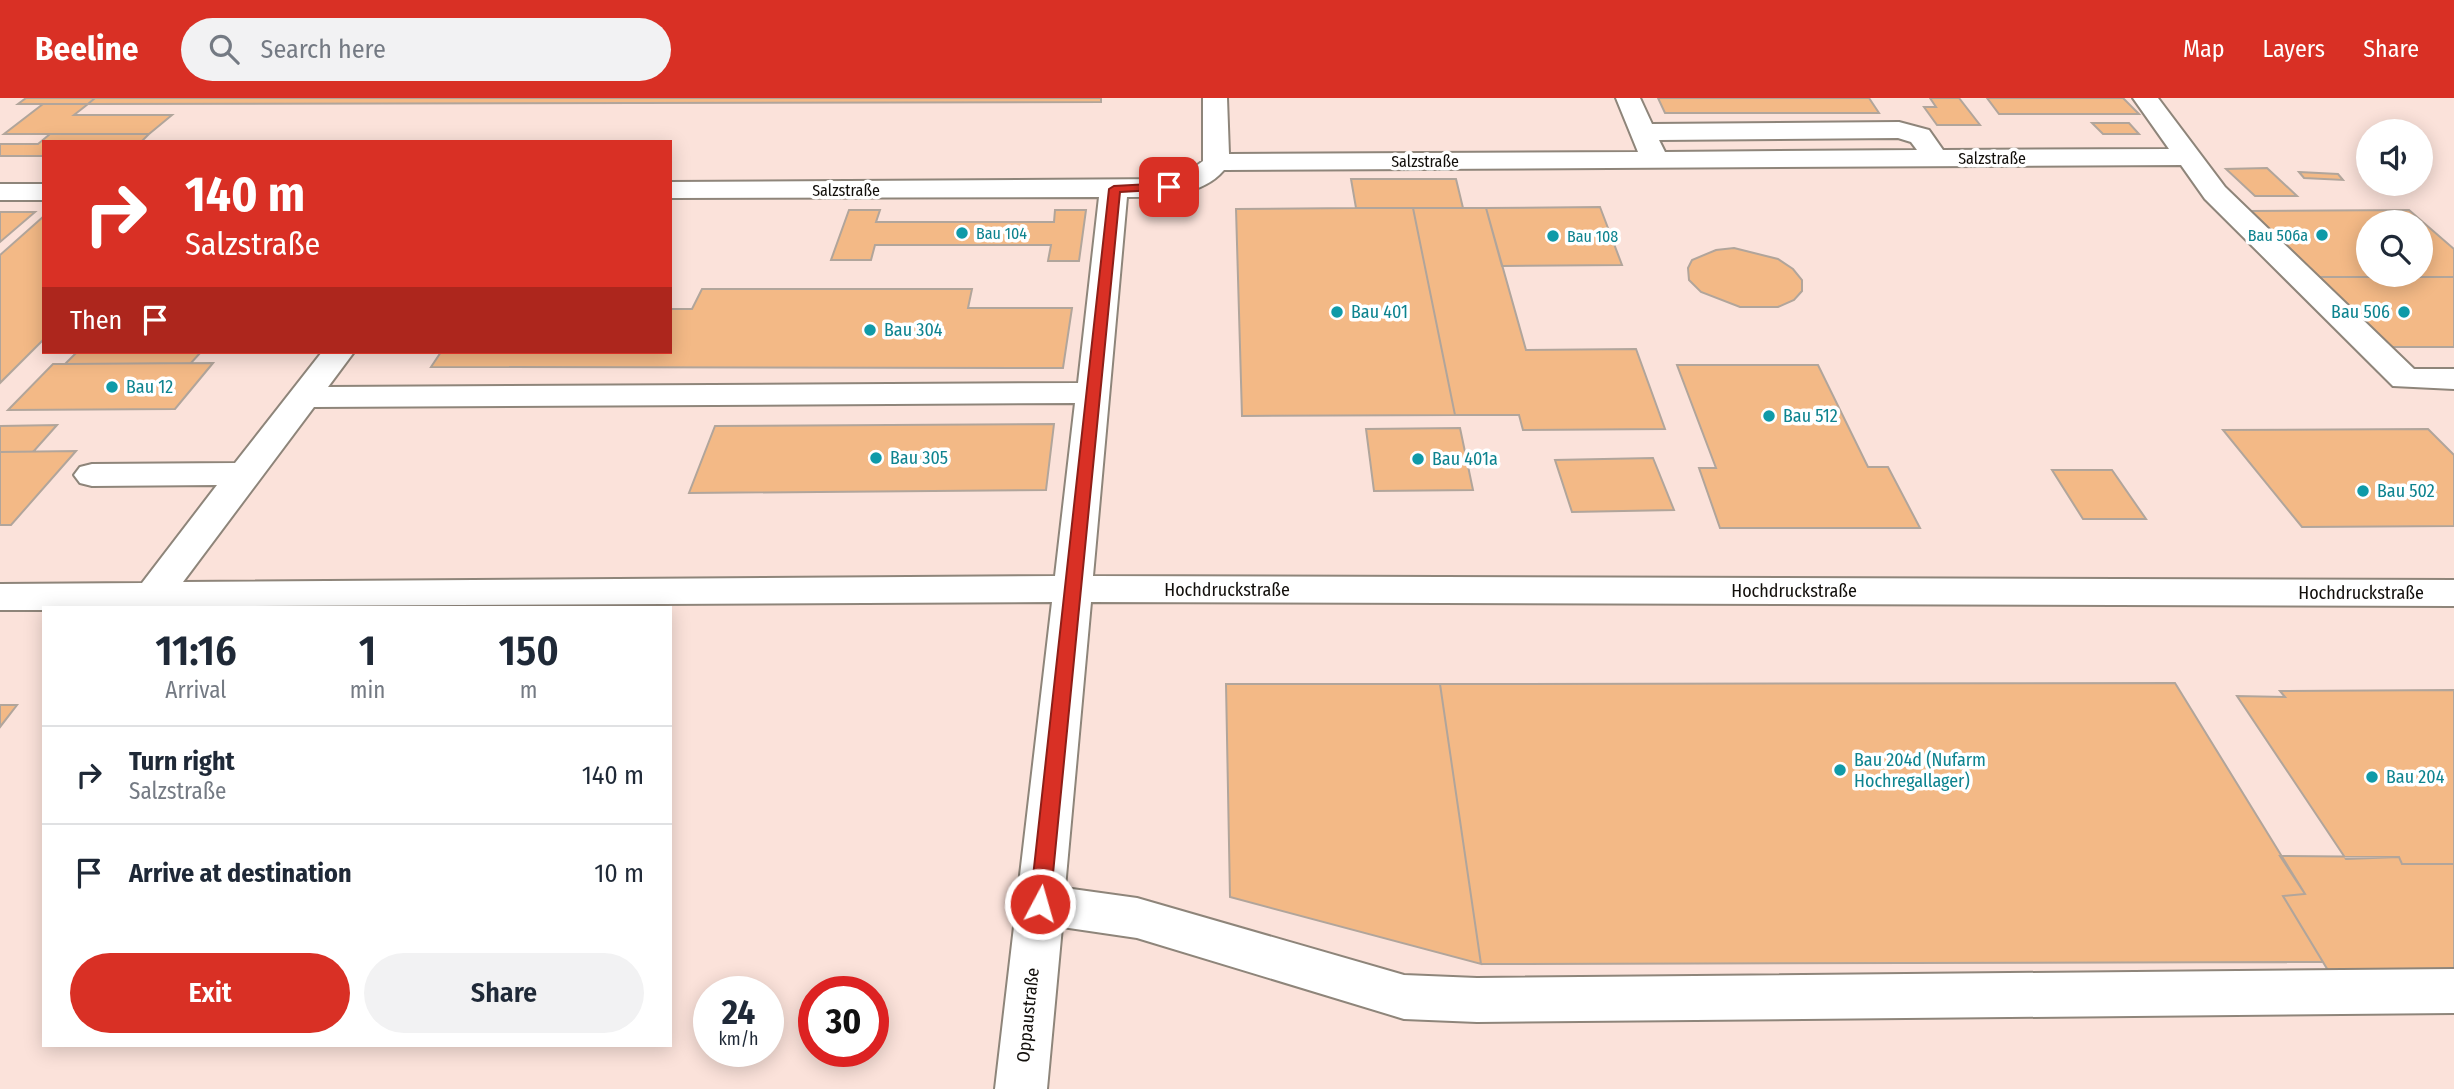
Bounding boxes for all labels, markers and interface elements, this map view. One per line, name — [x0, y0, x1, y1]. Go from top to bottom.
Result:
search box — [181, 18, 671, 81]
text: Beeline — [35, 29, 139, 69]
icon: search — [205, 30, 243, 68]
text: Search here — [261, 34, 386, 65]
text: Map — [2183, 35, 2225, 63]
text: Layers — [2263, 35, 2325, 63]
text: Share — [2363, 35, 2419, 63]
map controls — [2356, 119, 2433, 287]
button: sound — [2356, 119, 2433, 196]
street label: Salzstraße — [1958, 149, 2026, 168]
street label: Salzstraße — [1391, 152, 1459, 171]
pin — [1139, 157, 1199, 217]
text: 140 m — [185, 165, 305, 224]
icon: right — [70, 168, 161, 259]
icon: arrive — [1150, 168, 1188, 206]
street label: Salzstraße — [812, 181, 880, 200]
button: search — [2356, 210, 2433, 287]
place label: Bau 104 — [976, 224, 1027, 243]
text: Salzstraße — [185, 225, 320, 263]
marker: Bau 104 — [954, 225, 970, 241]
place label: Bau 506a — [2248, 226, 2308, 245]
place label: Bau 108 — [1567, 227, 1618, 246]
marker: Bau 506a — [2314, 227, 2330, 243]
marker: Bau 108 — [1545, 228, 1561, 244]
icon: arrive — [136, 301, 174, 339]
place label: Bau 401 — [1351, 301, 1408, 323]
place label: Bau 506 — [2331, 301, 2390, 323]
marker: Bau 401 — [1329, 304, 1345, 320]
marker: Bau 506 — [2396, 304, 2412, 320]
text: Then — [70, 305, 122, 336]
place label: Bau 304 — [884, 319, 943, 341]
marker: Bau 304 — [862, 322, 878, 338]
place label: Bau 12 — [126, 376, 173, 398]
marker: Bau 12 — [104, 379, 120, 395]
place label: Bau 512 — [1783, 405, 1838, 427]
marker: Bau 512 — [1761, 408, 1777, 424]
place label: Bau 305 — [890, 447, 948, 469]
place label: Bau 401a — [1432, 448, 1498, 470]
marker: Bau 305 — [868, 450, 884, 466]
marker: Bau 401a — [1410, 451, 1426, 467]
place label: Bau 502 — [2377, 480, 2435, 502]
marker: Bau 502 — [2355, 483, 2371, 499]
street label: Hochdruckstraße — [1164, 579, 1290, 601]
street label: Hochdruckstraße — [1731, 580, 1857, 602]
street label: Hochdruckstraße — [2298, 582, 2424, 604]
text: 11:16 — [155, 626, 237, 676]
text: 1 — [359, 626, 376, 676]
text: 150 — [498, 626, 559, 676]
text: Arrival — [165, 676, 226, 704]
text: min — [350, 676, 385, 704]
text: m — [520, 676, 537, 704]
text: Turn right — [129, 746, 235, 777]
place label: Bau 204d (Nufarm Hochregallager) — [1854, 749, 1986, 792]
icon: right — [70, 756, 108, 794]
text: 140 m — [582, 760, 644, 791]
marker: Bau 204d (Nufarm Hochregallager) — [1832, 762, 1848, 778]
place label: Bau 204 — [2386, 766, 2445, 788]
marker: Bau 204 — [2364, 769, 2380, 785]
text: Salzstraße — [129, 777, 226, 805]
icon: arrive — [70, 854, 108, 892]
text: Arrive at destination — [129, 858, 352, 889]
text: 10 m — [594, 858, 644, 889]
position arrow — [1003, 867, 1077, 941]
button: Exit — [70, 953, 350, 1033]
button: Share — [364, 953, 644, 1033]
street label: Oppaustraße — [1012, 966, 1044, 1063]
speed limit sign: 30 — [798, 976, 889, 1067]
text: 24 — [722, 991, 755, 1033]
text: km/h — [718, 1028, 759, 1050]

